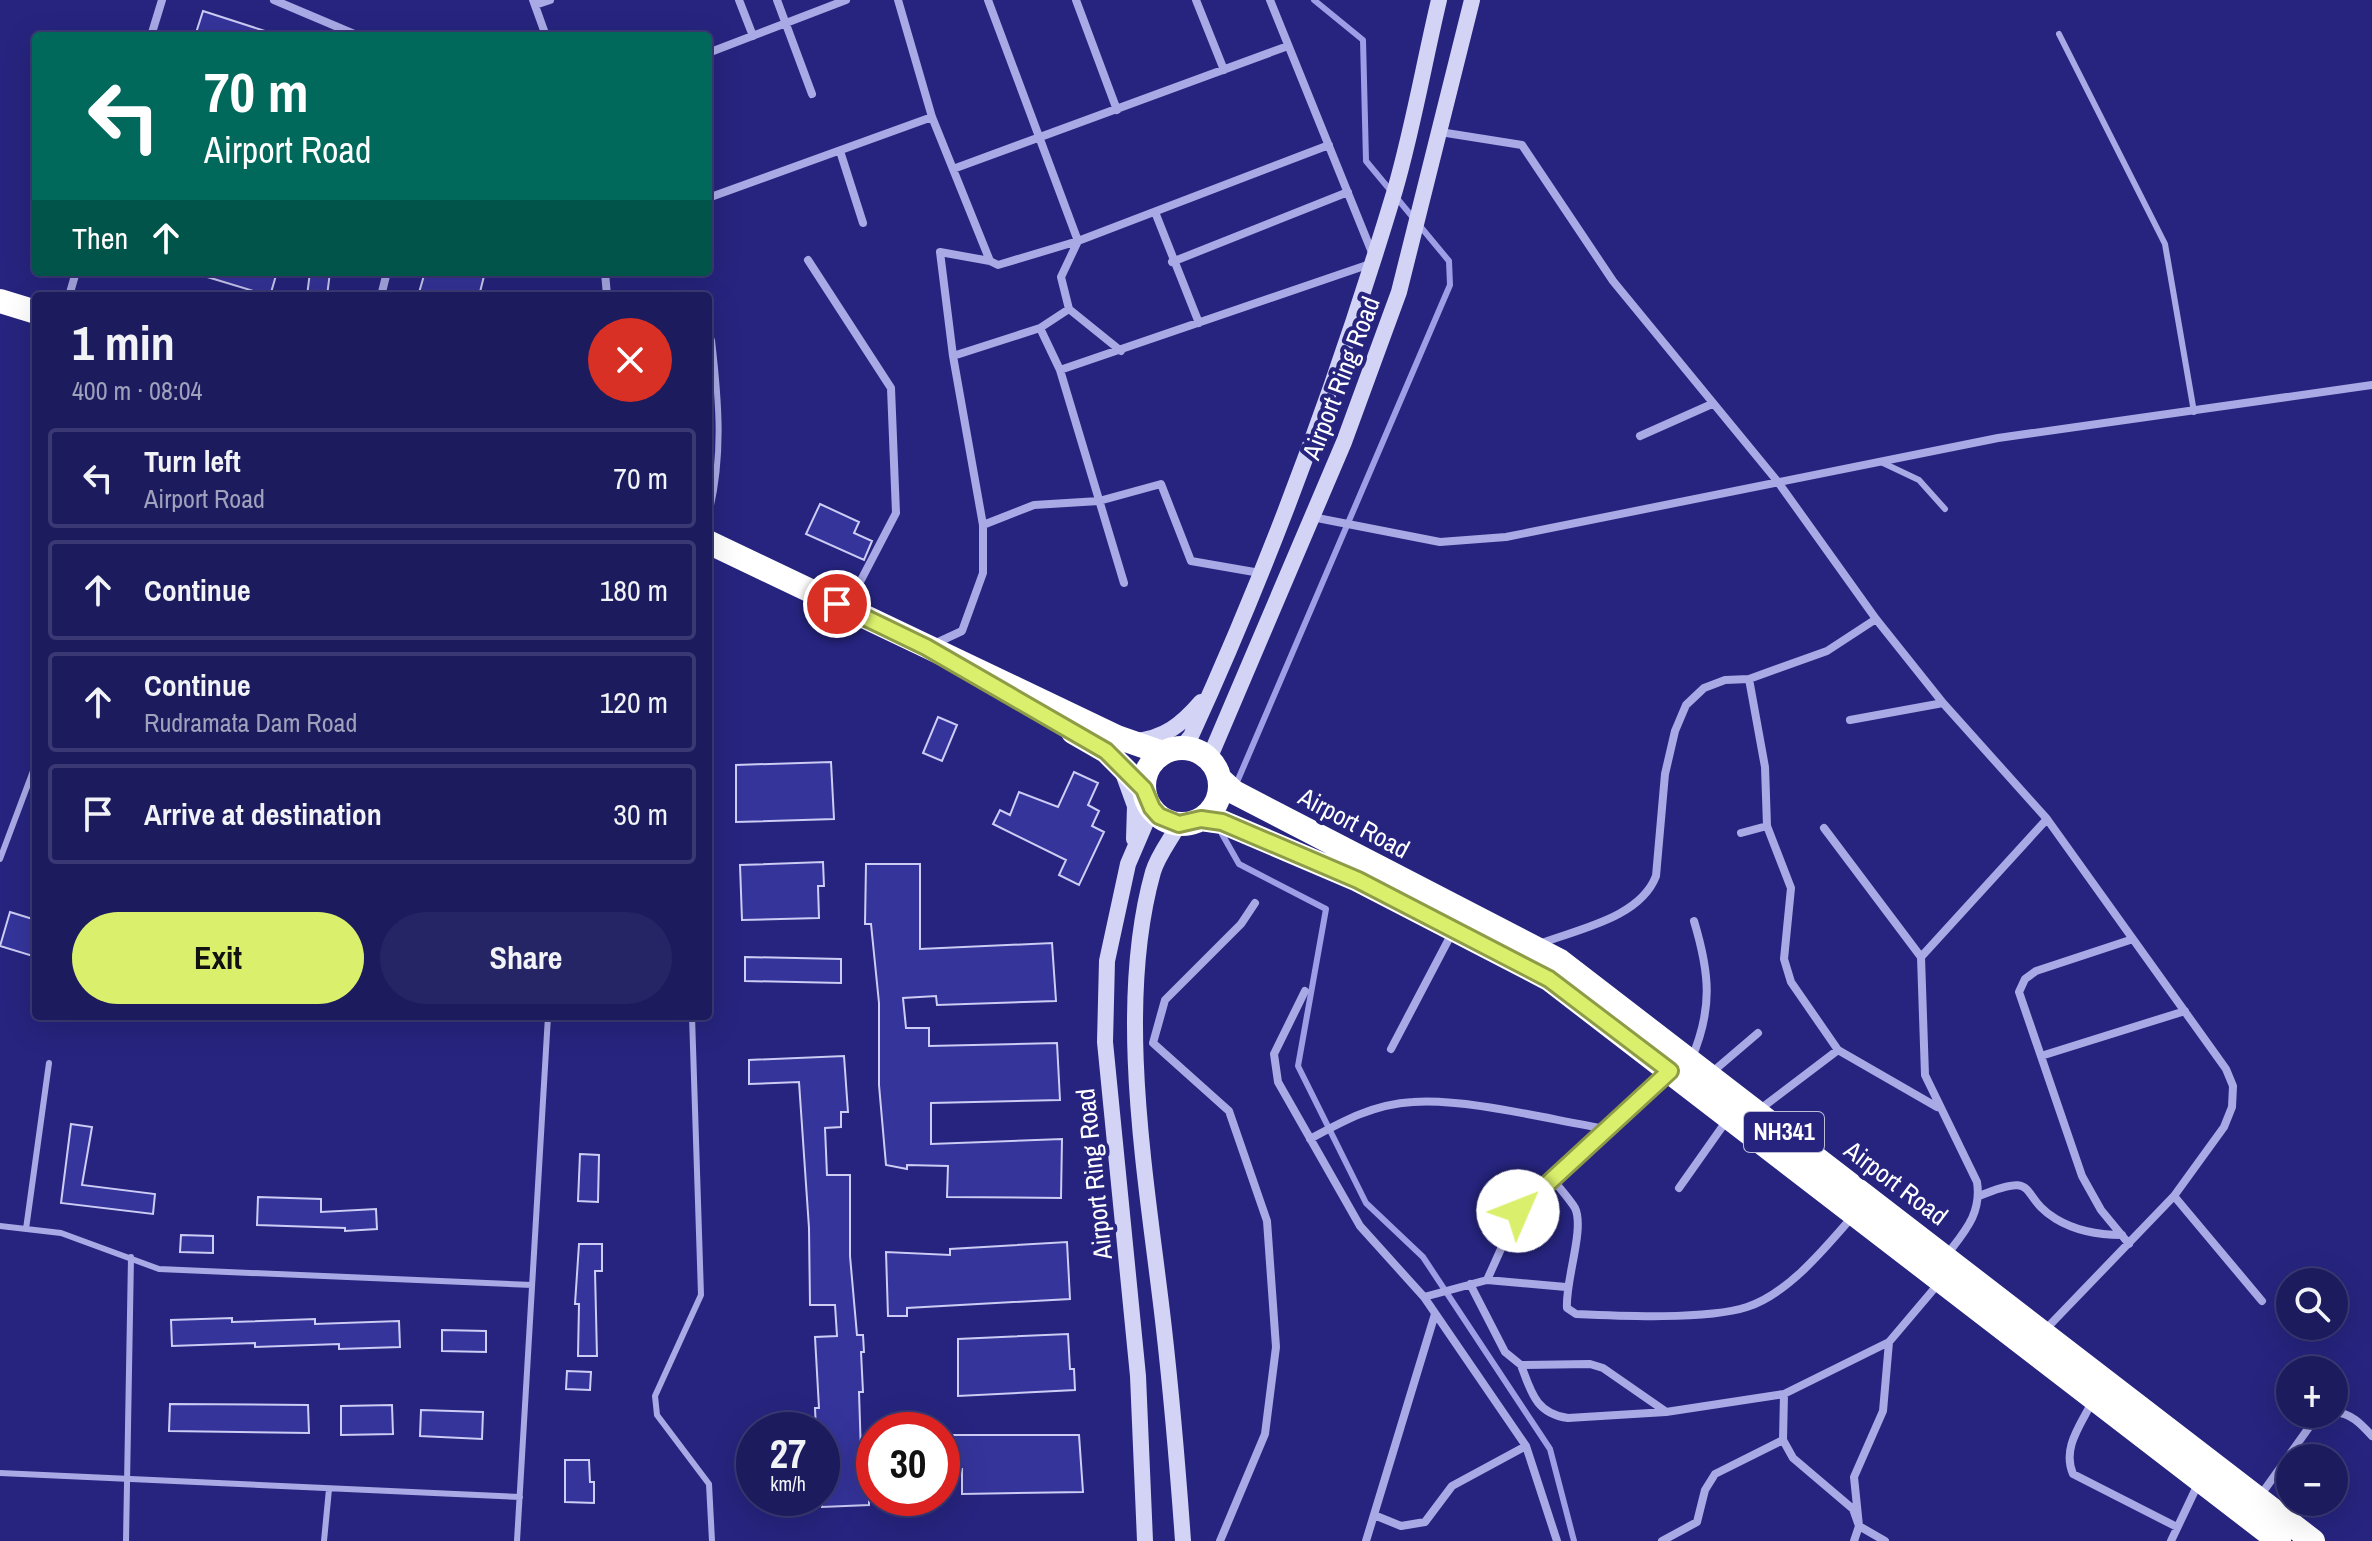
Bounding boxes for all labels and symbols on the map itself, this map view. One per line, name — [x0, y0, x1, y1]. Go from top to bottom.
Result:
street label: Airport Ring Road — [1293, 291, 1388, 465]
pin — [803, 570, 871, 638]
street label: Airport Road — [1292, 778, 1416, 866]
street label: Airport Ring Road — [1067, 1087, 1120, 1262]
road number: NH341 — [1744, 1112, 1824, 1152]
street label: Airport Road — [1837, 1132, 1955, 1233]
position arrow — [1476, 1169, 1560, 1253]
speed limit sign: 30 — [856, 1412, 960, 1516]

